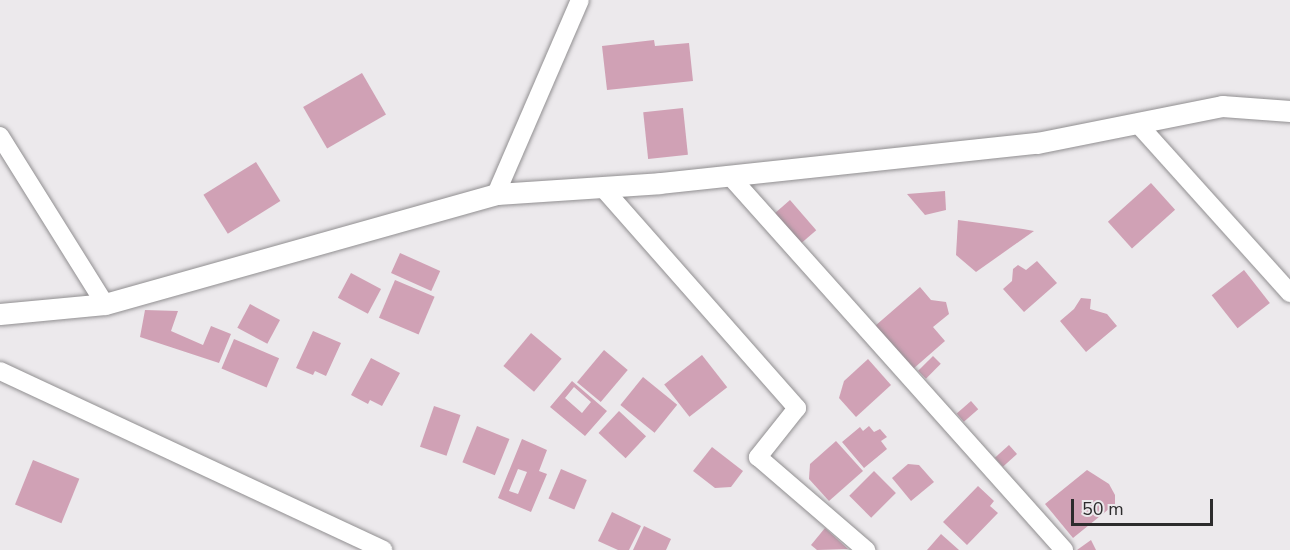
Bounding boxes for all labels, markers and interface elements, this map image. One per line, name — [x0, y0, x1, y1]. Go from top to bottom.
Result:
scale bar — [1074, 487, 1216, 525]
text: 50 m — [1082, 497, 1124, 521]

